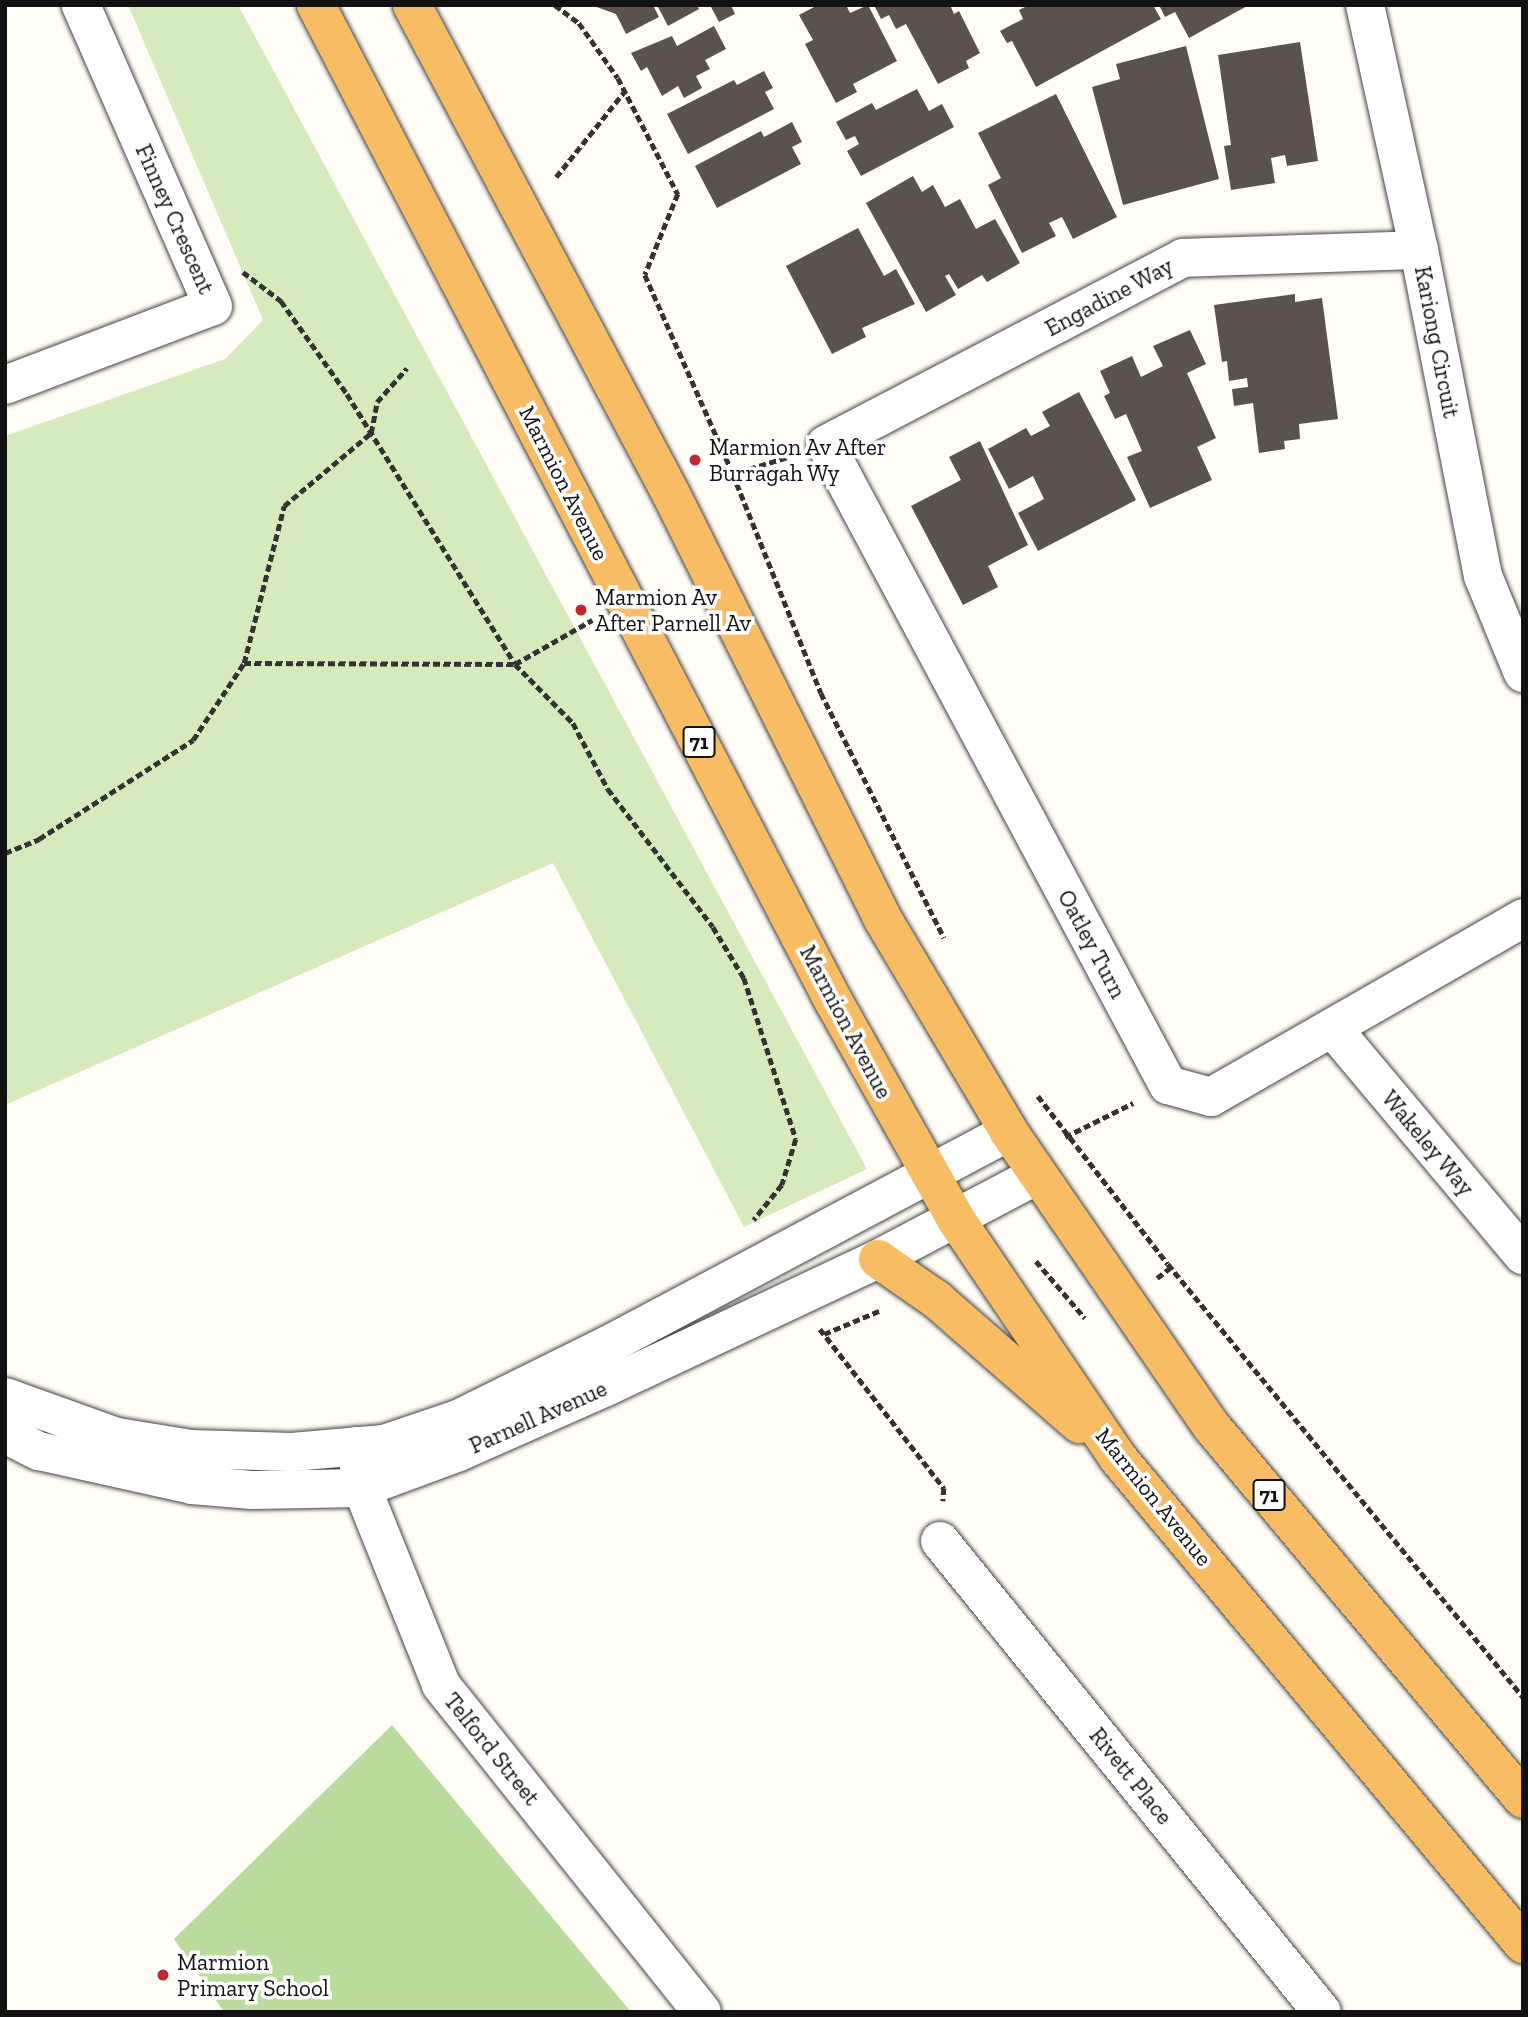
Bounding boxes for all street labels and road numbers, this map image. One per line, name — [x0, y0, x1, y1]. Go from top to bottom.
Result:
street label: Finney Crescent — [130, 140, 220, 298]
street label: Engadine Way — [1040, 252, 1178, 342]
street label: Kariong Circuit — [1409, 264, 1465, 420]
street label: Marmion Avenue — [513, 401, 615, 565]
road number: 71 — [682, 724, 716, 760]
street label: Oatley Turn — [1052, 885, 1132, 1003]
street label: Marmion Avenue — [794, 940, 898, 1104]
street label: Wakeley Way — [1376, 1084, 1480, 1202]
street label: Parnell Avenue — [465, 1374, 611, 1460]
street label: Marmion Avenue — [1090, 1422, 1218, 1572]
road number: 71 — [1252, 1478, 1286, 1512]
street label: Telford Street — [438, 1687, 546, 1811]
street label: Rivett Place — [1084, 1722, 1178, 1830]

